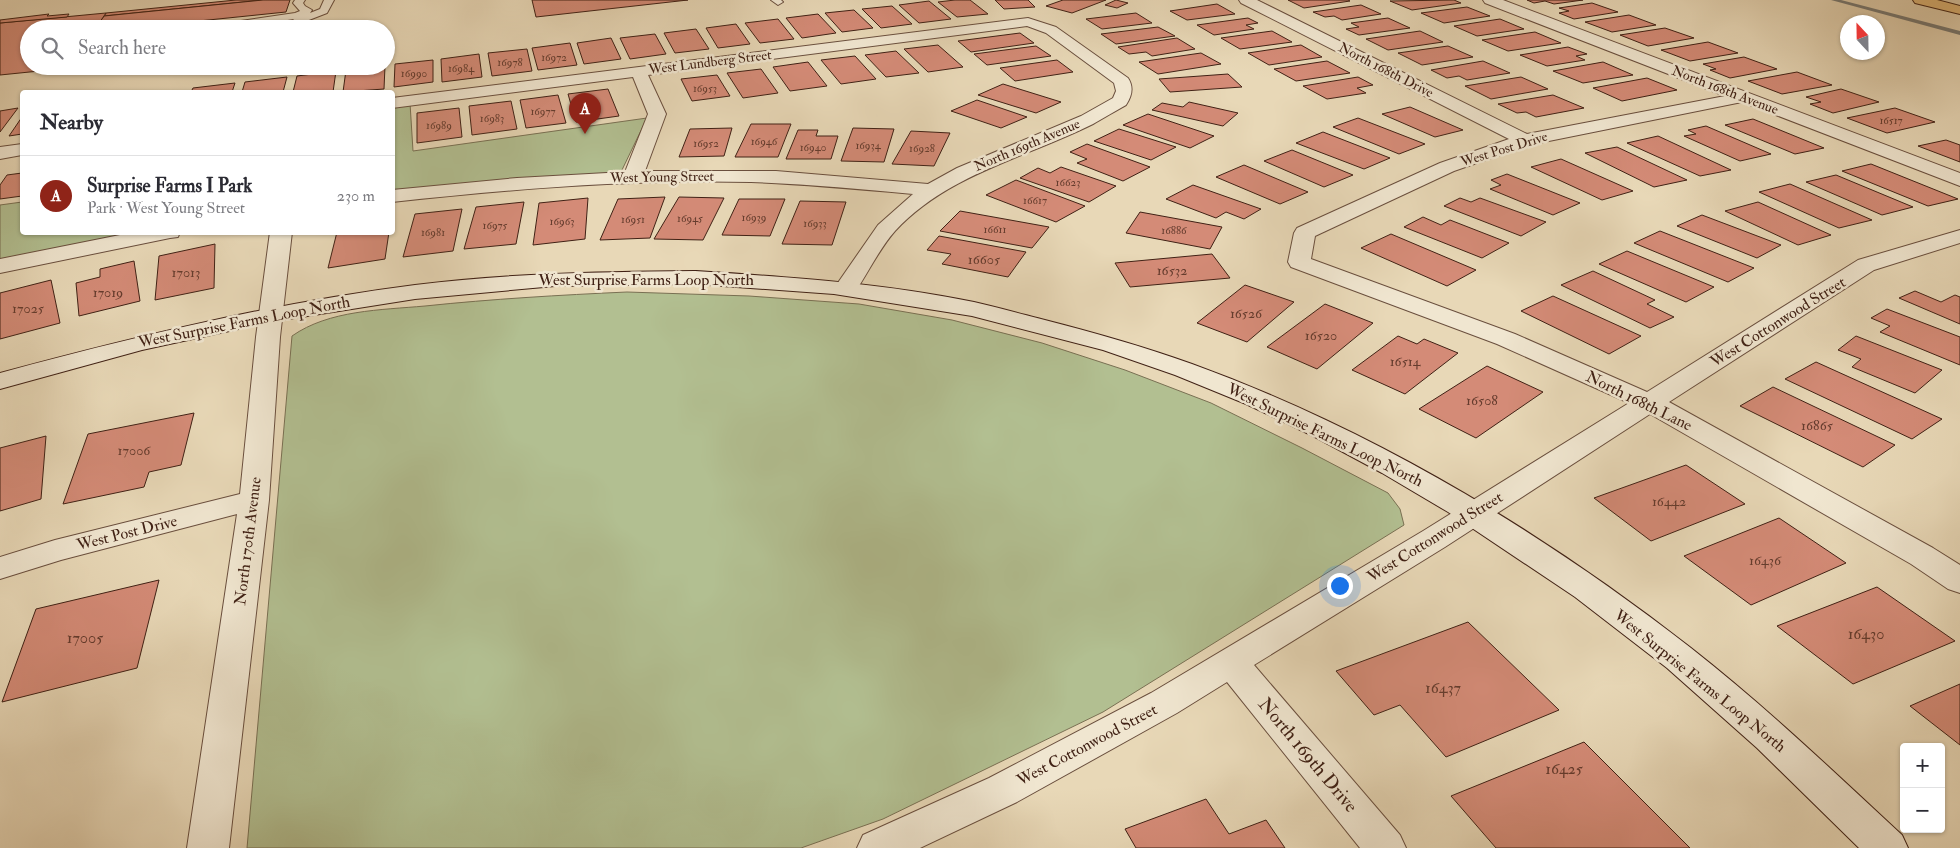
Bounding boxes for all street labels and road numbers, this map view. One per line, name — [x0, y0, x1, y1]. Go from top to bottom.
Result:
street label: North 168th Drive — [1336, 39, 1437, 101]
street label: West Lundberg Street — [646, 46, 773, 78]
street label: North 168th Avenue — [1669, 62, 1781, 118]
street label: North 169th Avenue — [971, 115, 1083, 175]
street label: West Post Drive — [1458, 128, 1550, 171]
street label: West Young Street — [609, 168, 715, 186]
street label: West Surprise Farms Loop North — [537, 270, 754, 291]
street label: West Cottonwood Street — [1706, 272, 1849, 372]
street label: West Surprise Farms Loop North — [135, 292, 352, 354]
street label: North 168th Lane — [1583, 367, 1696, 436]
street label: West Surprise Farms Loop North — [1222, 378, 1427, 492]
street label: North 170th Avenue — [230, 475, 266, 606]
street label: West Cottonwood Street — [1363, 487, 1506, 587]
street label: West Post Drive — [74, 511, 180, 555]
street label: West Surprise Farms Loop North — [1609, 605, 1791, 758]
street label: North 169th Drive — [1253, 693, 1363, 817]
street label: West Cottonwood Street — [1013, 700, 1161, 791]

